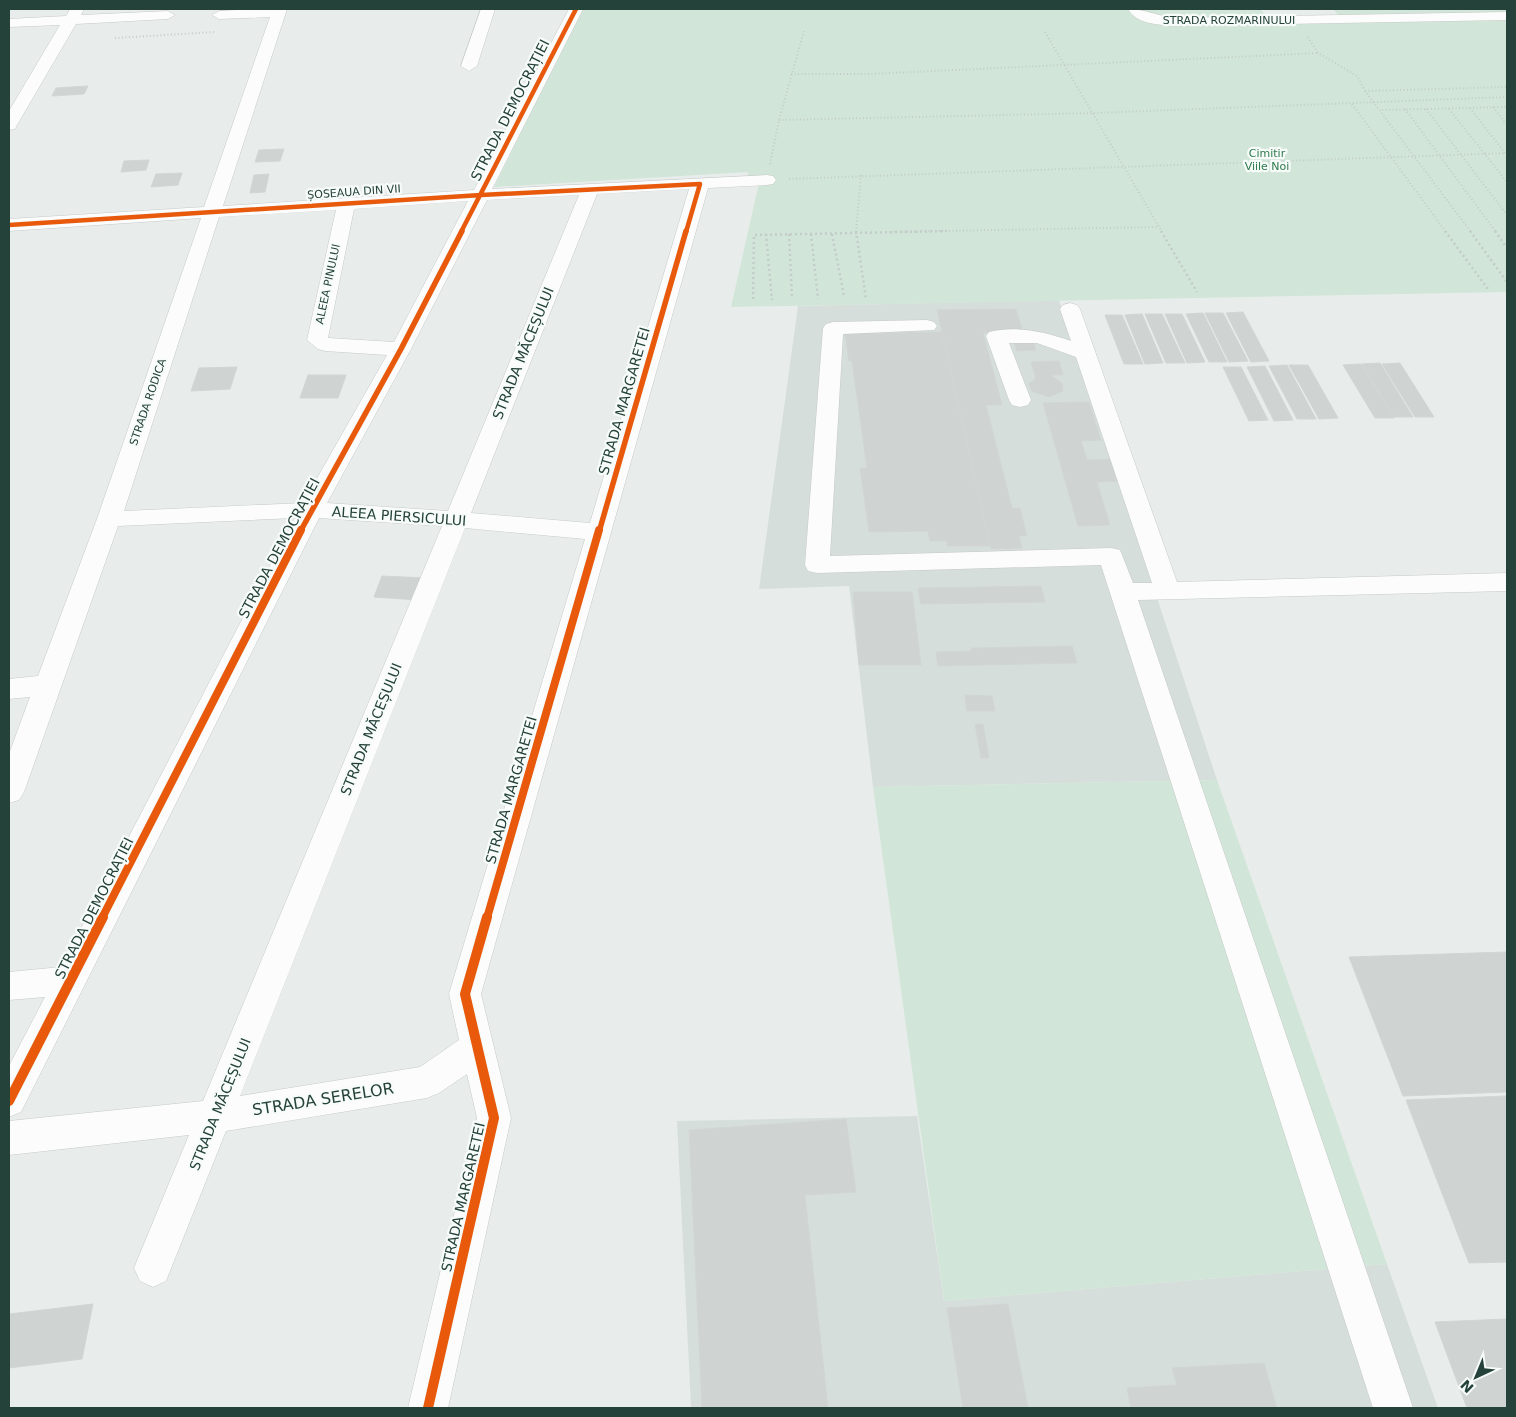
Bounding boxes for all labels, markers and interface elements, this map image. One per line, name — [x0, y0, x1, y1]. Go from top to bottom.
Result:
street label: STRADA ROZMARINULUI — [1163, 14, 1295, 27]
street label: STRADA DEMOCRAȚIEI — [467, 37, 554, 184]
park label: Cimitir Viile Noi — [1245, 147, 1289, 173]
street label: ȘOSEAUA DIN VII — [307, 182, 401, 202]
street label: ALEEA PINULUI — [313, 243, 343, 325]
street label: STRADA MĂCEȘULUI — [488, 284, 558, 422]
street label: STRADA MARGARETEI — [595, 325, 653, 477]
street label: STRADA RODICA — [127, 356, 169, 447]
street label: STRADA DEMOCRAȚIEI — [235, 475, 324, 621]
street label: ALEEA PIERSICULUI — [331, 503, 467, 529]
street label: STRADA MĂCEȘULUI — [336, 660, 406, 798]
street label: STRADA MARGARETEI — [482, 714, 540, 866]
street label: STRADA DEMOCRAȚIEI — [51, 835, 138, 982]
street label: STRADA MĂCEȘULUI — [185, 1035, 255, 1173]
street label: STRADA SERELOR — [251, 1078, 395, 1120]
street label: STRADA MARGARETEI — [438, 1121, 488, 1273]
north arrow — [1451, 1352, 1501, 1402]
text: N — [1457, 1377, 1477, 1396]

